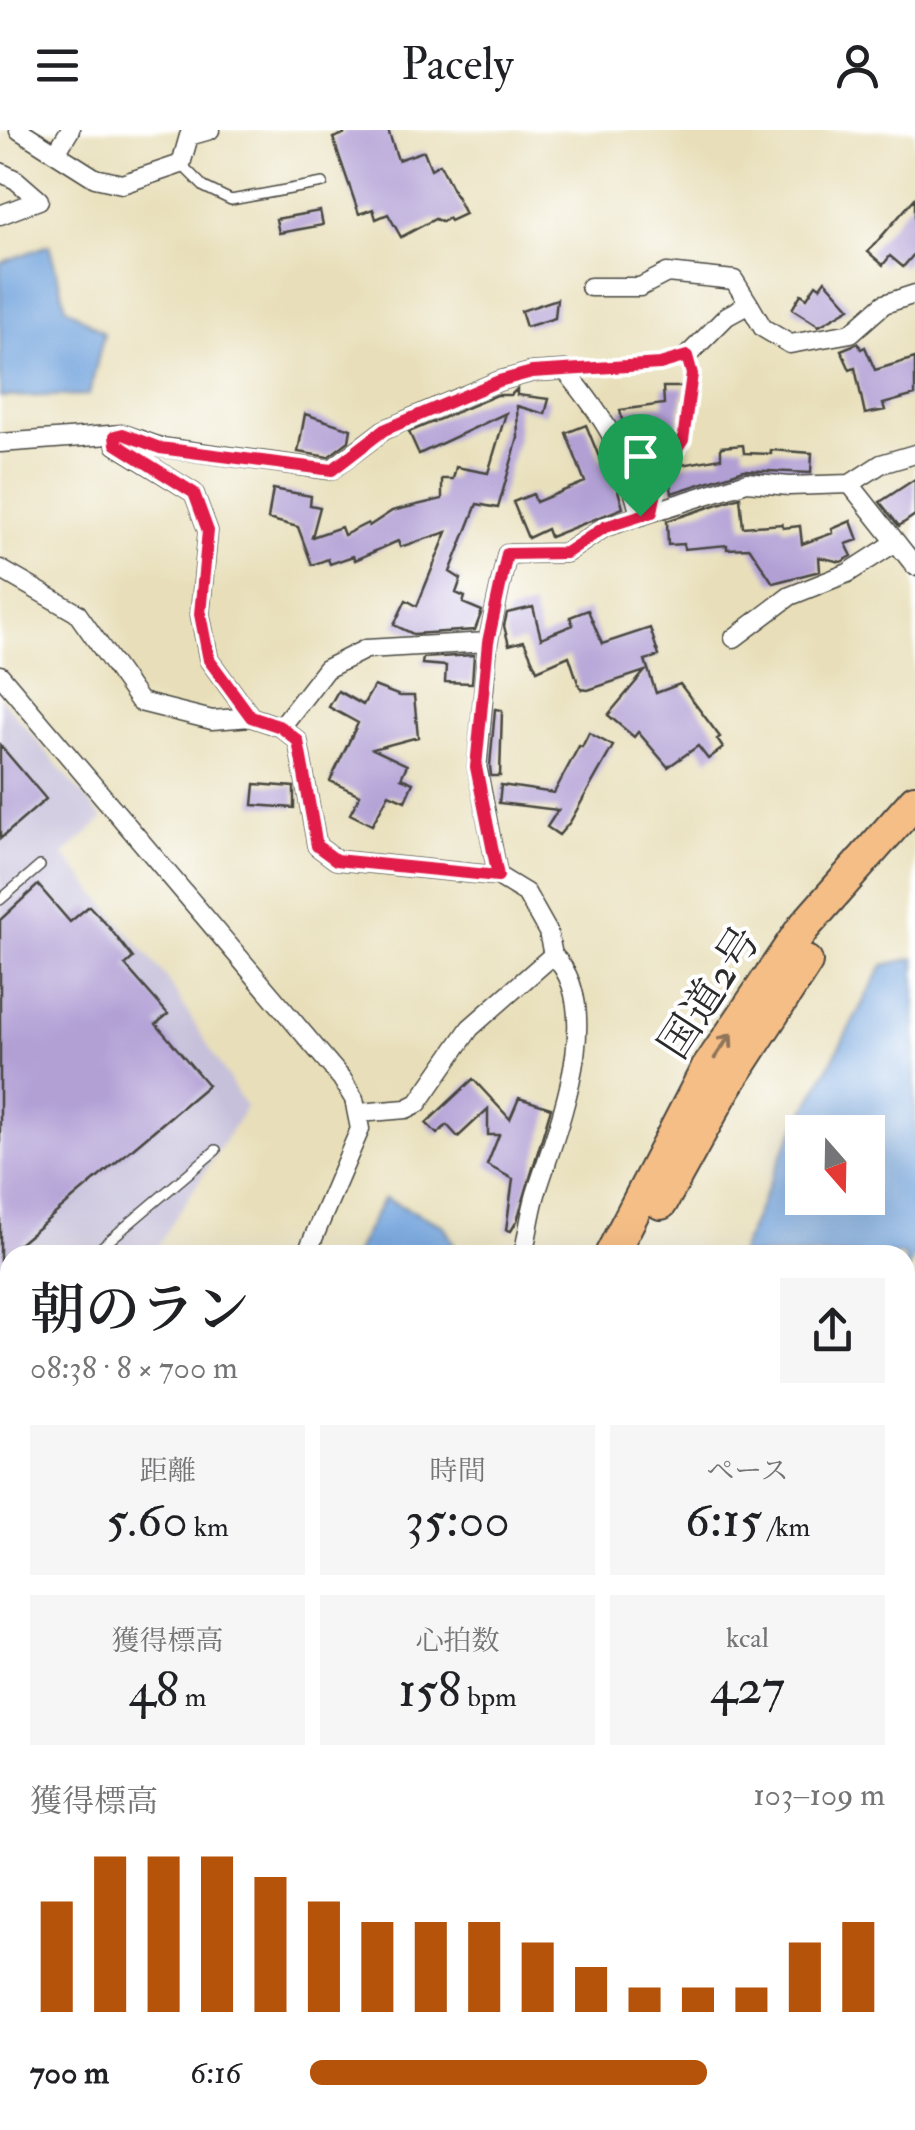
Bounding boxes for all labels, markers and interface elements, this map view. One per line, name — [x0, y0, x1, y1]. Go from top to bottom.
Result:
text: Pacely — [402, 37, 513, 93]
icon: menu — [30, 38, 85, 93]
icon: person — [830, 38, 885, 93]
pin — [598, 414, 683, 517]
icon: arrive — [613, 429, 668, 484]
street label: 国道2号 — [648, 917, 772, 1069]
one-way arrow — [712, 1033, 733, 1061]
north arrow — [785, 1115, 885, 1215]
map controls — [785, 1115, 885, 1215]
text: 朝のラン — [30, 1276, 250, 1345]
button: share — [780, 1278, 885, 1383]
text: 08:38 · 8 × 700 m — [30, 1348, 238, 1388]
text: 距離 — [139, 1454, 196, 1489]
text: 時間 — [429, 1454, 486, 1489]
text: ペース — [706, 1454, 789, 1489]
text: 5.60 — [106, 1489, 188, 1552]
text: 35:00 — [405, 1489, 510, 1552]
text: 6:15 — [685, 1489, 762, 1552]
text: km — [188, 1510, 229, 1545]
text: /km — [762, 1510, 810, 1545]
text: kcal — [726, 1621, 769, 1656]
text: 獲得標高 — [111, 1624, 224, 1659]
text: 心拍数 — [415, 1624, 500, 1659]
text: 427 — [710, 1656, 785, 1719]
text: 48 — [128, 1659, 179, 1722]
text: 158 — [398, 1659, 461, 1722]
text: m — [179, 1680, 207, 1715]
text: bpm — [461, 1680, 517, 1715]
text: 103–109 m — [753, 1775, 885, 1815]
text: 獲得標高 — [30, 1782, 158, 1822]
text: 700 m — [30, 2053, 109, 2093]
text: 6:16 — [190, 2053, 241, 2093]

